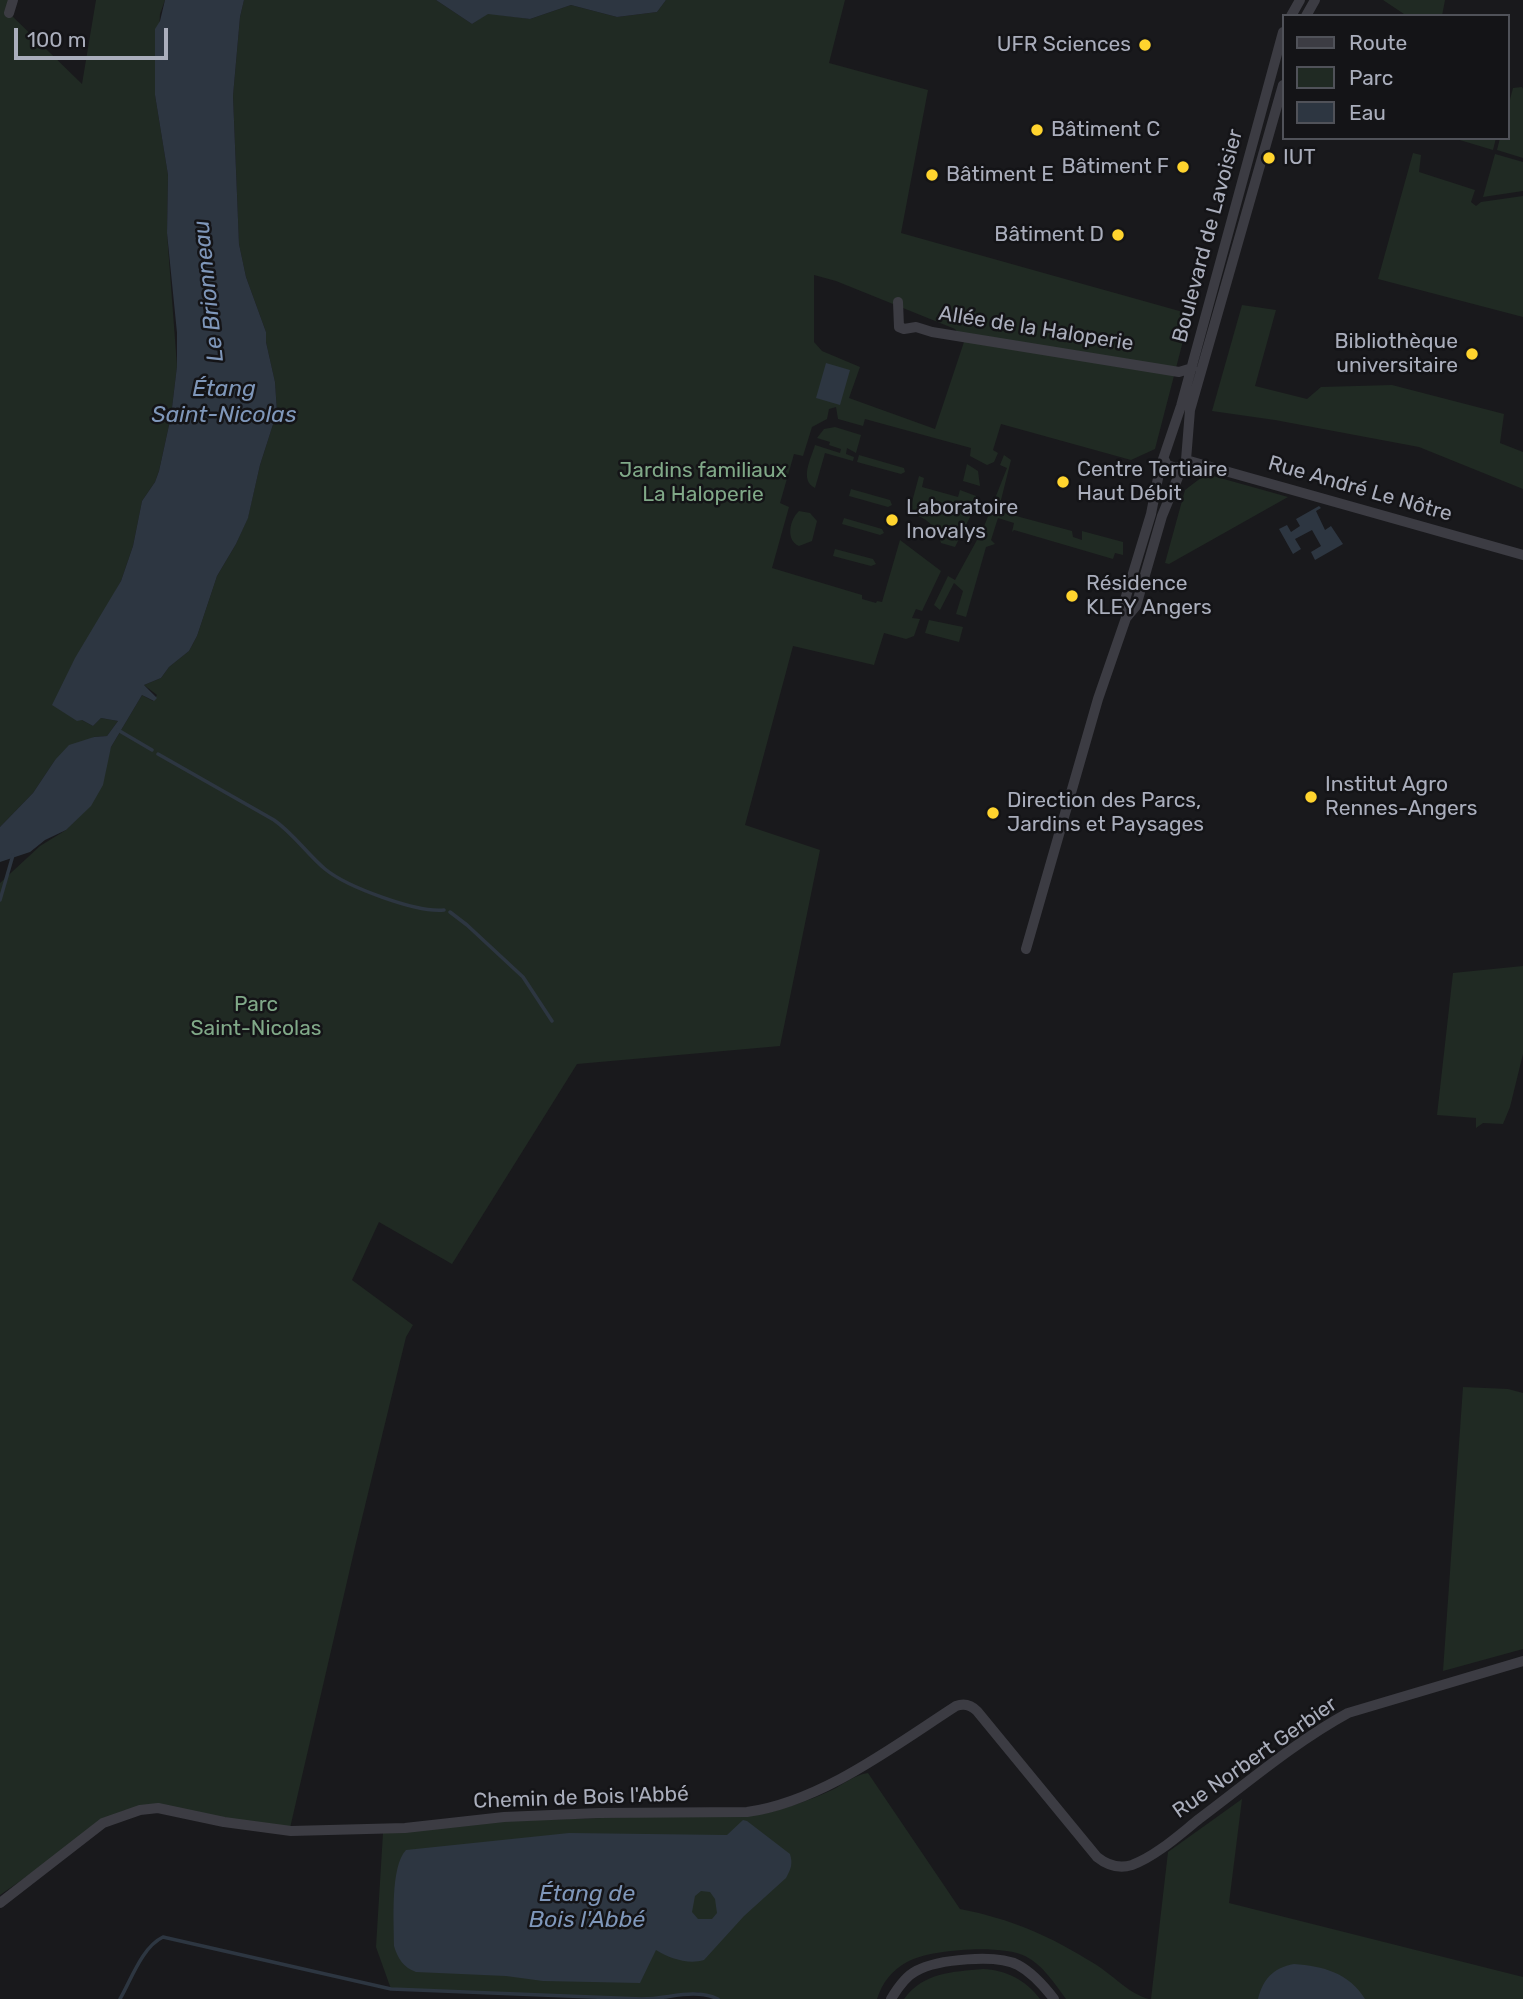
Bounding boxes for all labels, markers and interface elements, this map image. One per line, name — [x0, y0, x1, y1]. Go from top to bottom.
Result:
scale bar — [18, 14, 172, 58]
legend — [1282, 14, 1509, 140]
text: 100 m — [27, 27, 86, 52]
text: Route — [1349, 30, 1407, 55]
place label: UFR Sciences — [997, 32, 1131, 58]
marker: UFR Sciences — [1137, 37, 1153, 53]
text: Parc — [1349, 65, 1393, 90]
text: Eau — [1349, 100, 1386, 125]
place label: Bâtiment C — [1051, 117, 1160, 143]
marker: Bâtiment C — [1029, 122, 1045, 138]
street label: Boulevard de Lavoisier — [1167, 127, 1249, 345]
place label: IUT — [1283, 145, 1316, 171]
marker: IUT — [1261, 150, 1277, 166]
place label: Bâtiment F — [1062, 154, 1169, 180]
marker: Bâtiment F — [1175, 159, 1191, 175]
place label: Bâtiment E — [946, 162, 1054, 188]
marker: Bâtiment E — [924, 167, 940, 183]
water label: Le Brionneau — [188, 219, 230, 363]
place label: Bâtiment D — [994, 222, 1104, 248]
marker: Bâtiment D — [1110, 227, 1126, 243]
street label: Allée de la Haloperie — [937, 301, 1135, 357]
place label: Bibliothèque universitaire — [1335, 329, 1458, 379]
marker: Bibliothèque universitaire — [1464, 346, 1480, 362]
water label: Étang Saint-Nicolas — [152, 375, 296, 429]
street label: Rue André Le Nôtre — [1265, 451, 1455, 527]
place label: Centre Tertiaire Haut Débit — [1077, 457, 1228, 507]
park label: Jardins familiaux La Haloperie — [619, 458, 787, 508]
marker: Centre Tertiaire Haut Débit — [1055, 474, 1071, 490]
place label: Laboratoire Inovalys — [906, 495, 1018, 545]
marker: Laboratoire Inovalys — [884, 512, 900, 528]
place label: Résidence KLEY Angers — [1086, 571, 1212, 621]
marker: Résidence KLEY Angers — [1064, 588, 1080, 604]
place label: Institut Agro Rennes-Angers — [1325, 772, 1478, 822]
place label: Direction des Parcs, Jardins et Paysages — [1007, 788, 1204, 838]
marker: Institut Agro Rennes-Angers — [1303, 789, 1319, 805]
marker: Direction des Parcs, Jardins et Paysages — [985, 805, 1001, 821]
park label: Parc Saint-Nicolas — [190, 992, 322, 1042]
street label: Rue Norbert Gerbier — [1168, 1692, 1342, 1824]
street label: Chemin de Bois l'Abbé — [473, 1782, 689, 1814]
water label: Étang de Bois l'Abbé — [529, 1880, 645, 1934]

